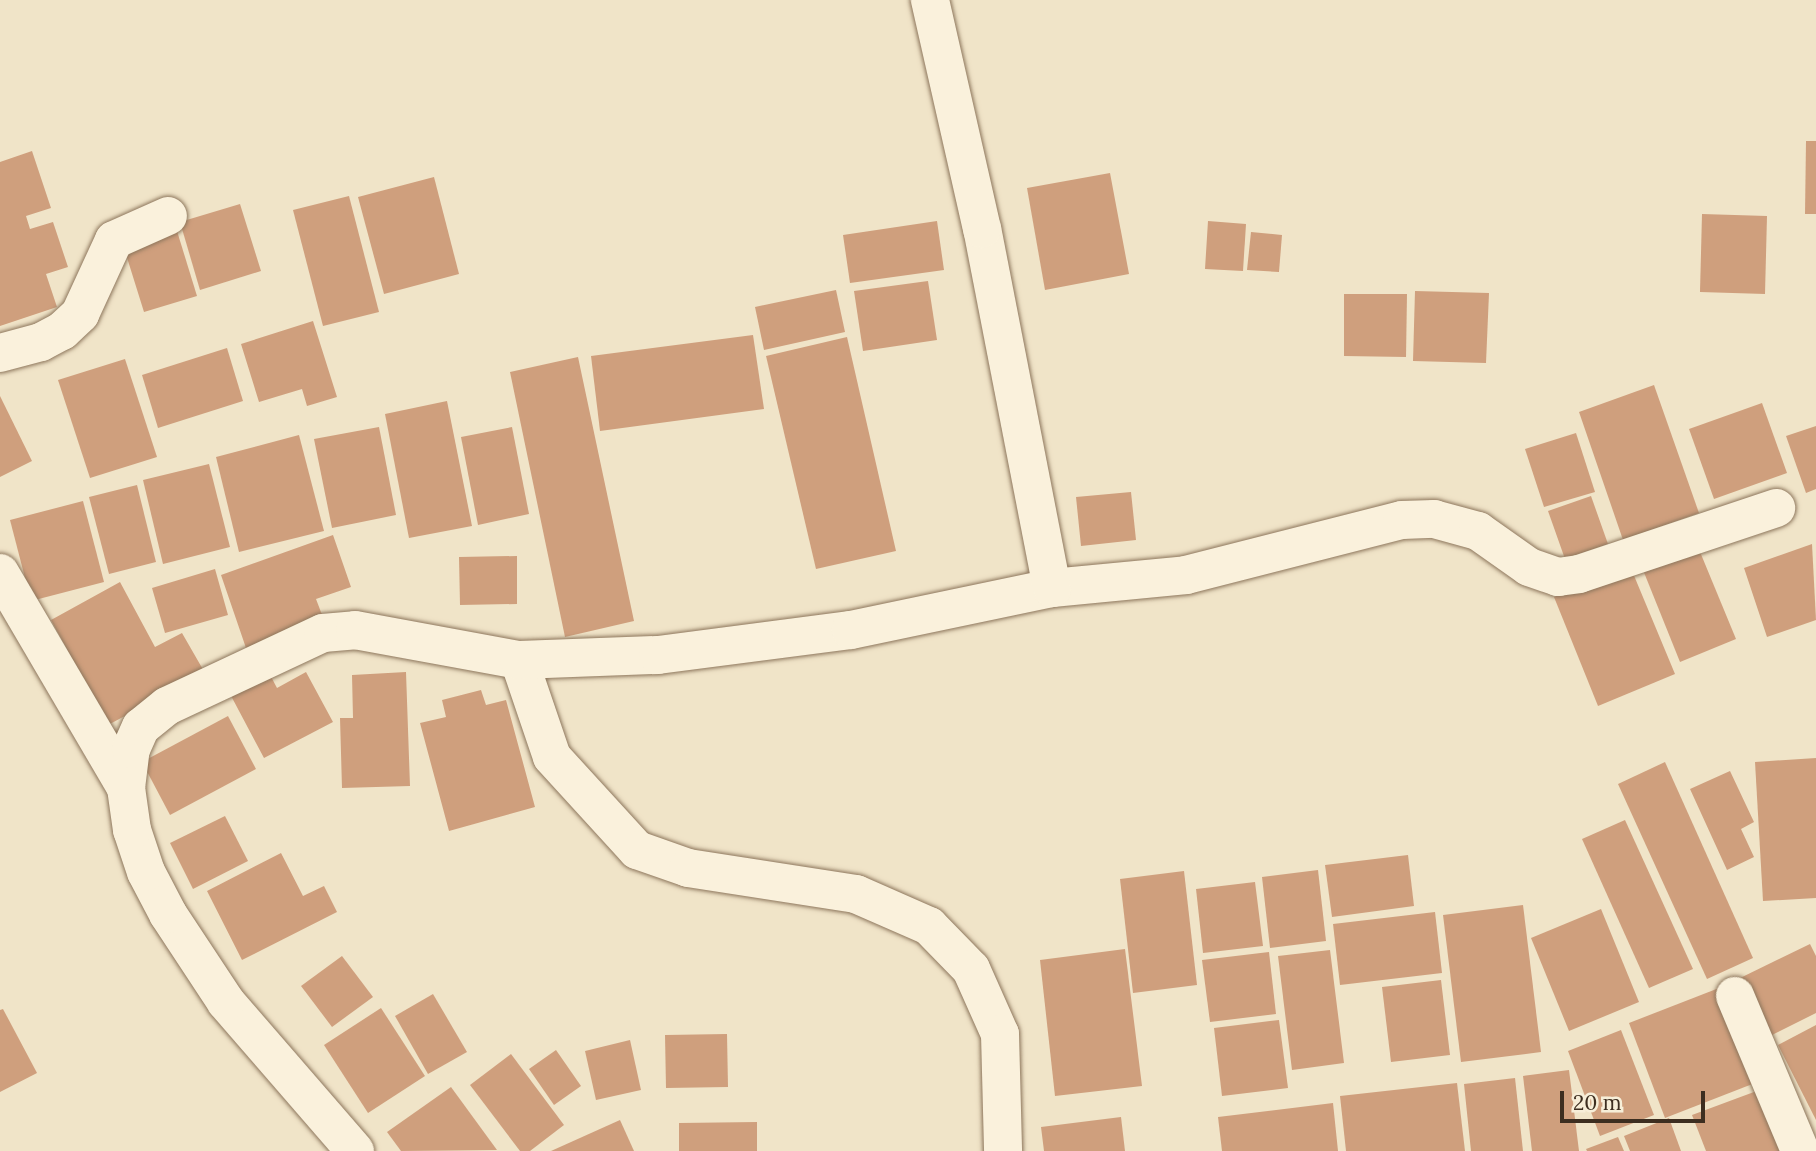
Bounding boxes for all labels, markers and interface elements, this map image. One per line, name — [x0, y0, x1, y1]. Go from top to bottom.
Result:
scale bar — [1564, 1078, 1709, 1122]
text: 20 m — [1573, 1089, 1622, 1116]

